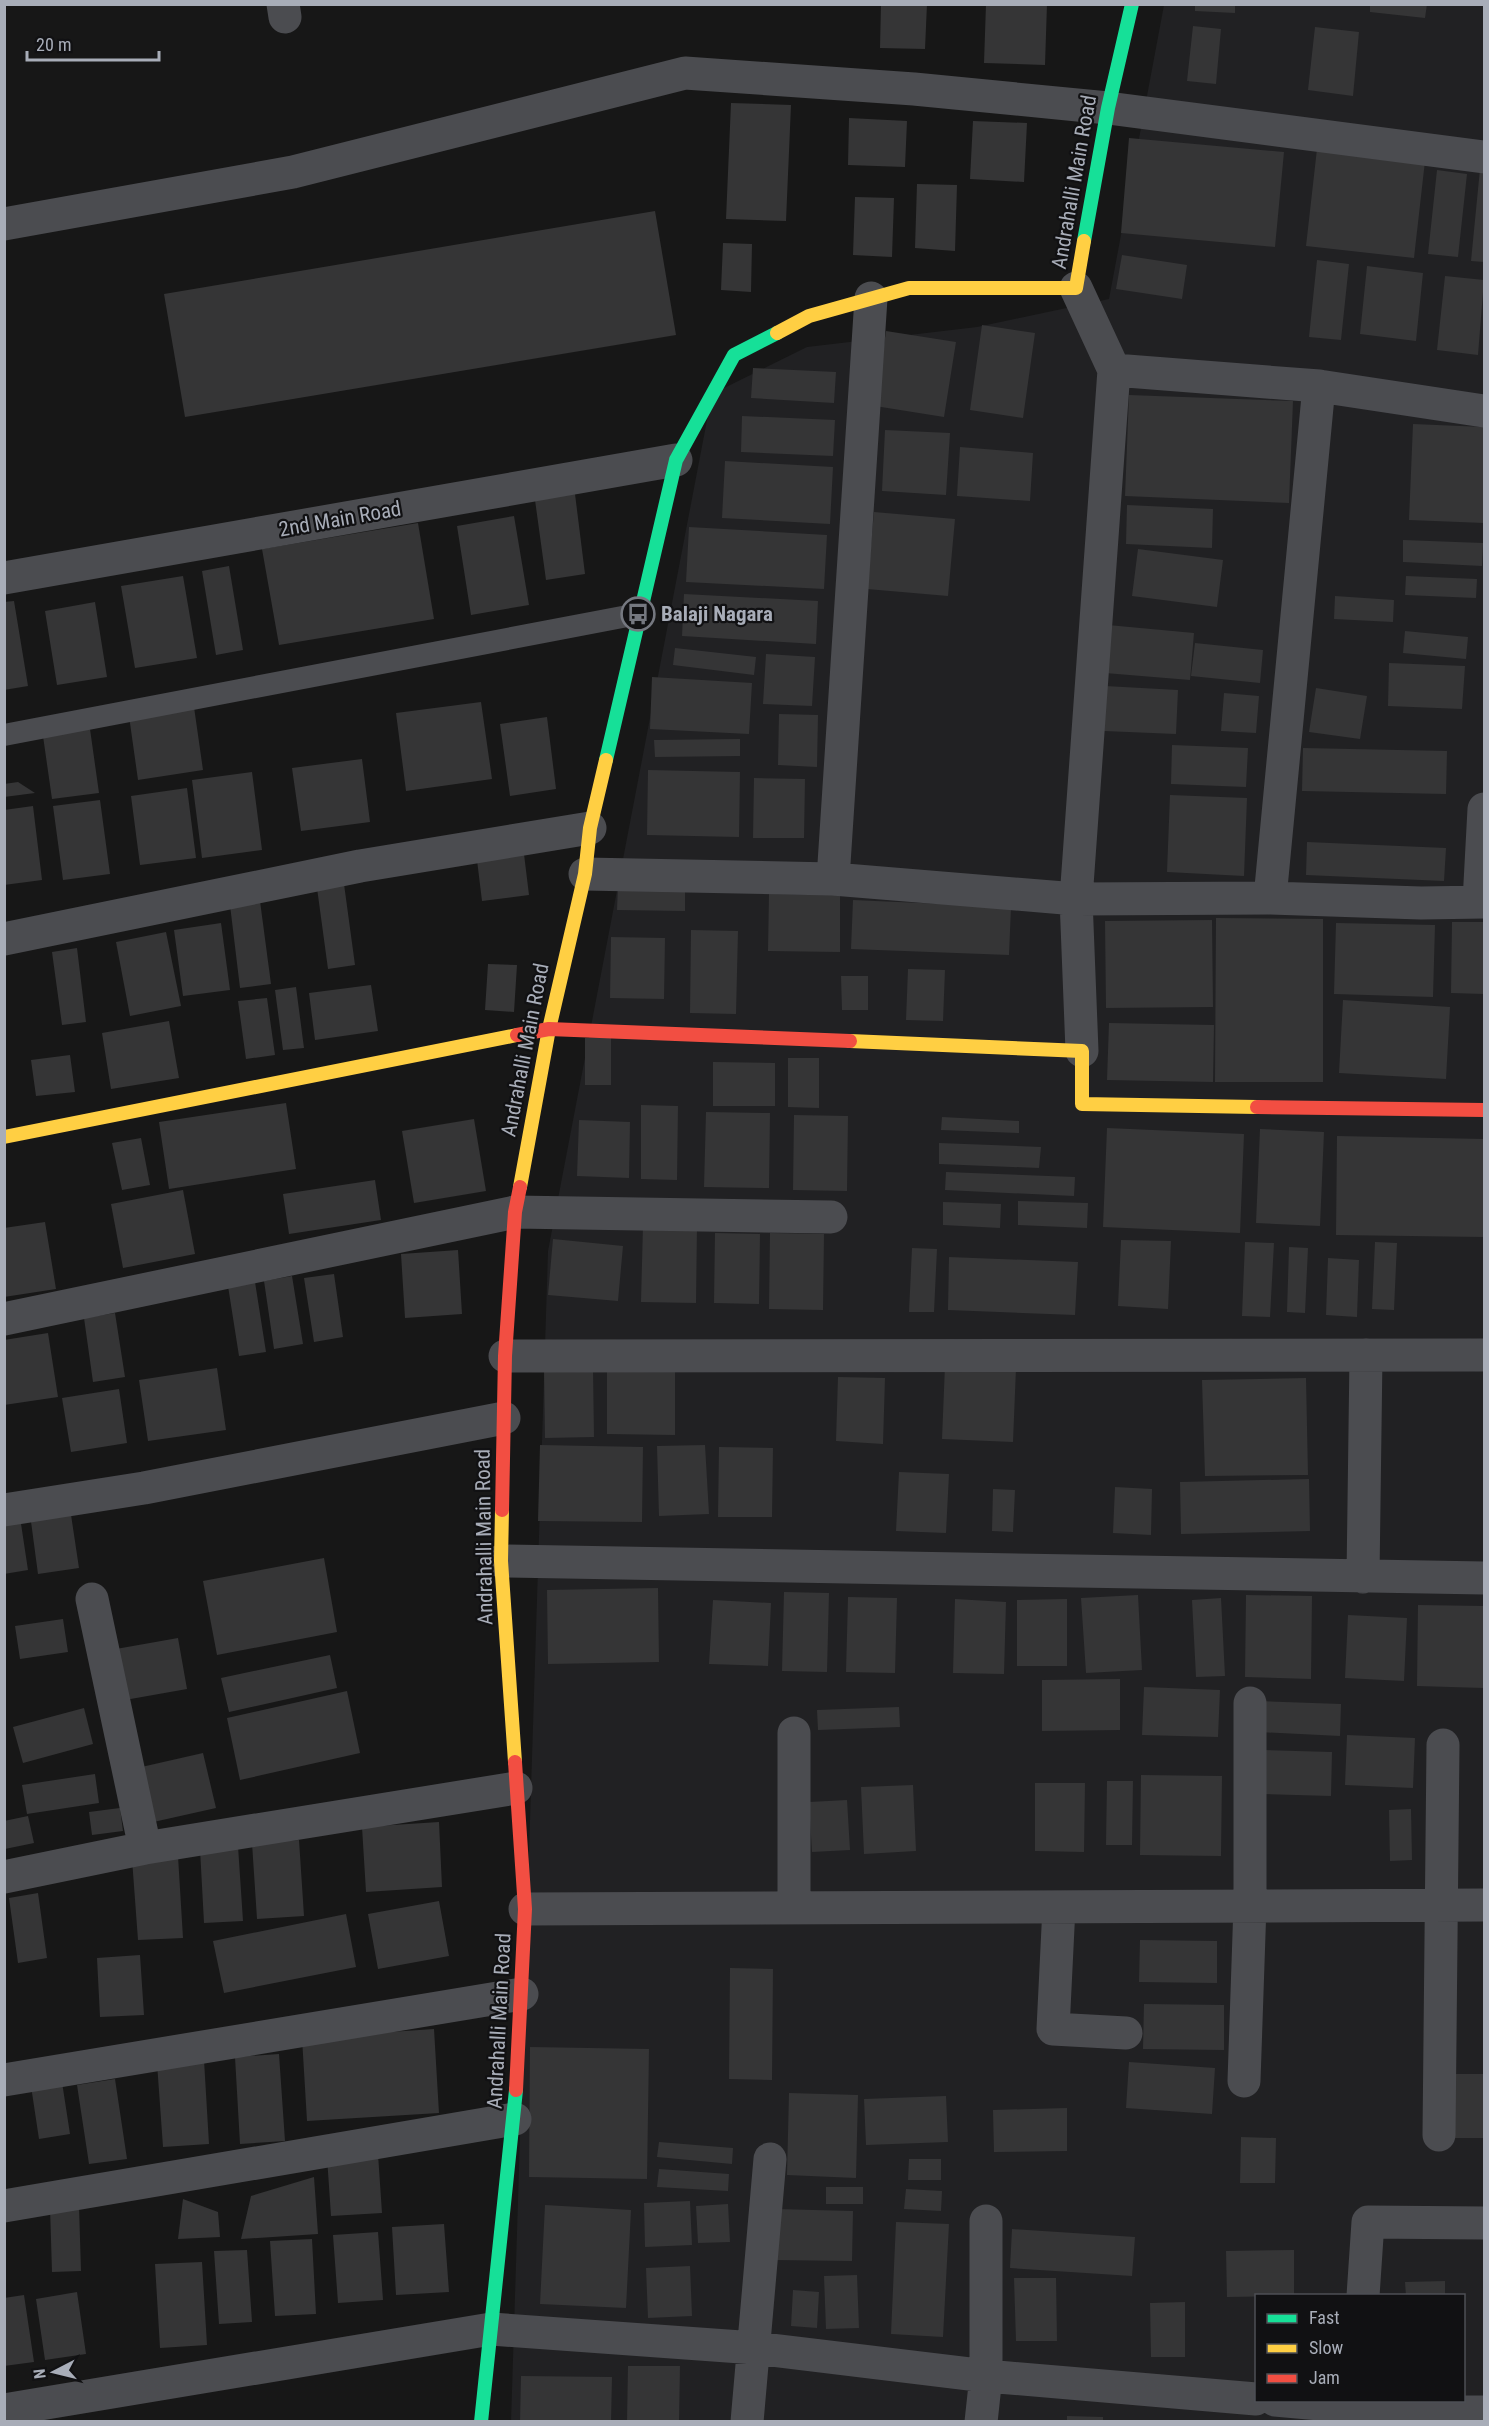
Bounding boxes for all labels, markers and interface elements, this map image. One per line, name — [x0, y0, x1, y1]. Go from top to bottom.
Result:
scale bar — [27, 24, 159, 62]
text: 20 m — [36, 34, 71, 55]
street label: Andrahalli Main Road — [1047, 93, 1101, 271]
street label: 2nd Main Road — [277, 496, 403, 542]
bus stop icon: Balaji Nagara — [620, 596, 656, 632]
place label: Balaji Nagara — [661, 602, 773, 626]
street label: Andrahalli Main Road — [496, 961, 554, 1139]
street label: Andrahalli Main Road — [470, 1449, 498, 1625]
street label: Andrahalli Main Road — [482, 1932, 516, 2110]
legend — [1255, 2294, 1465, 2402]
text: Fast — [1309, 2307, 1340, 2328]
text: Slow — [1309, 2337, 1344, 2358]
north arrow — [24, 2342, 84, 2402]
text: Jam — [1309, 2367, 1340, 2388]
text: N — [30, 2368, 50, 2380]

